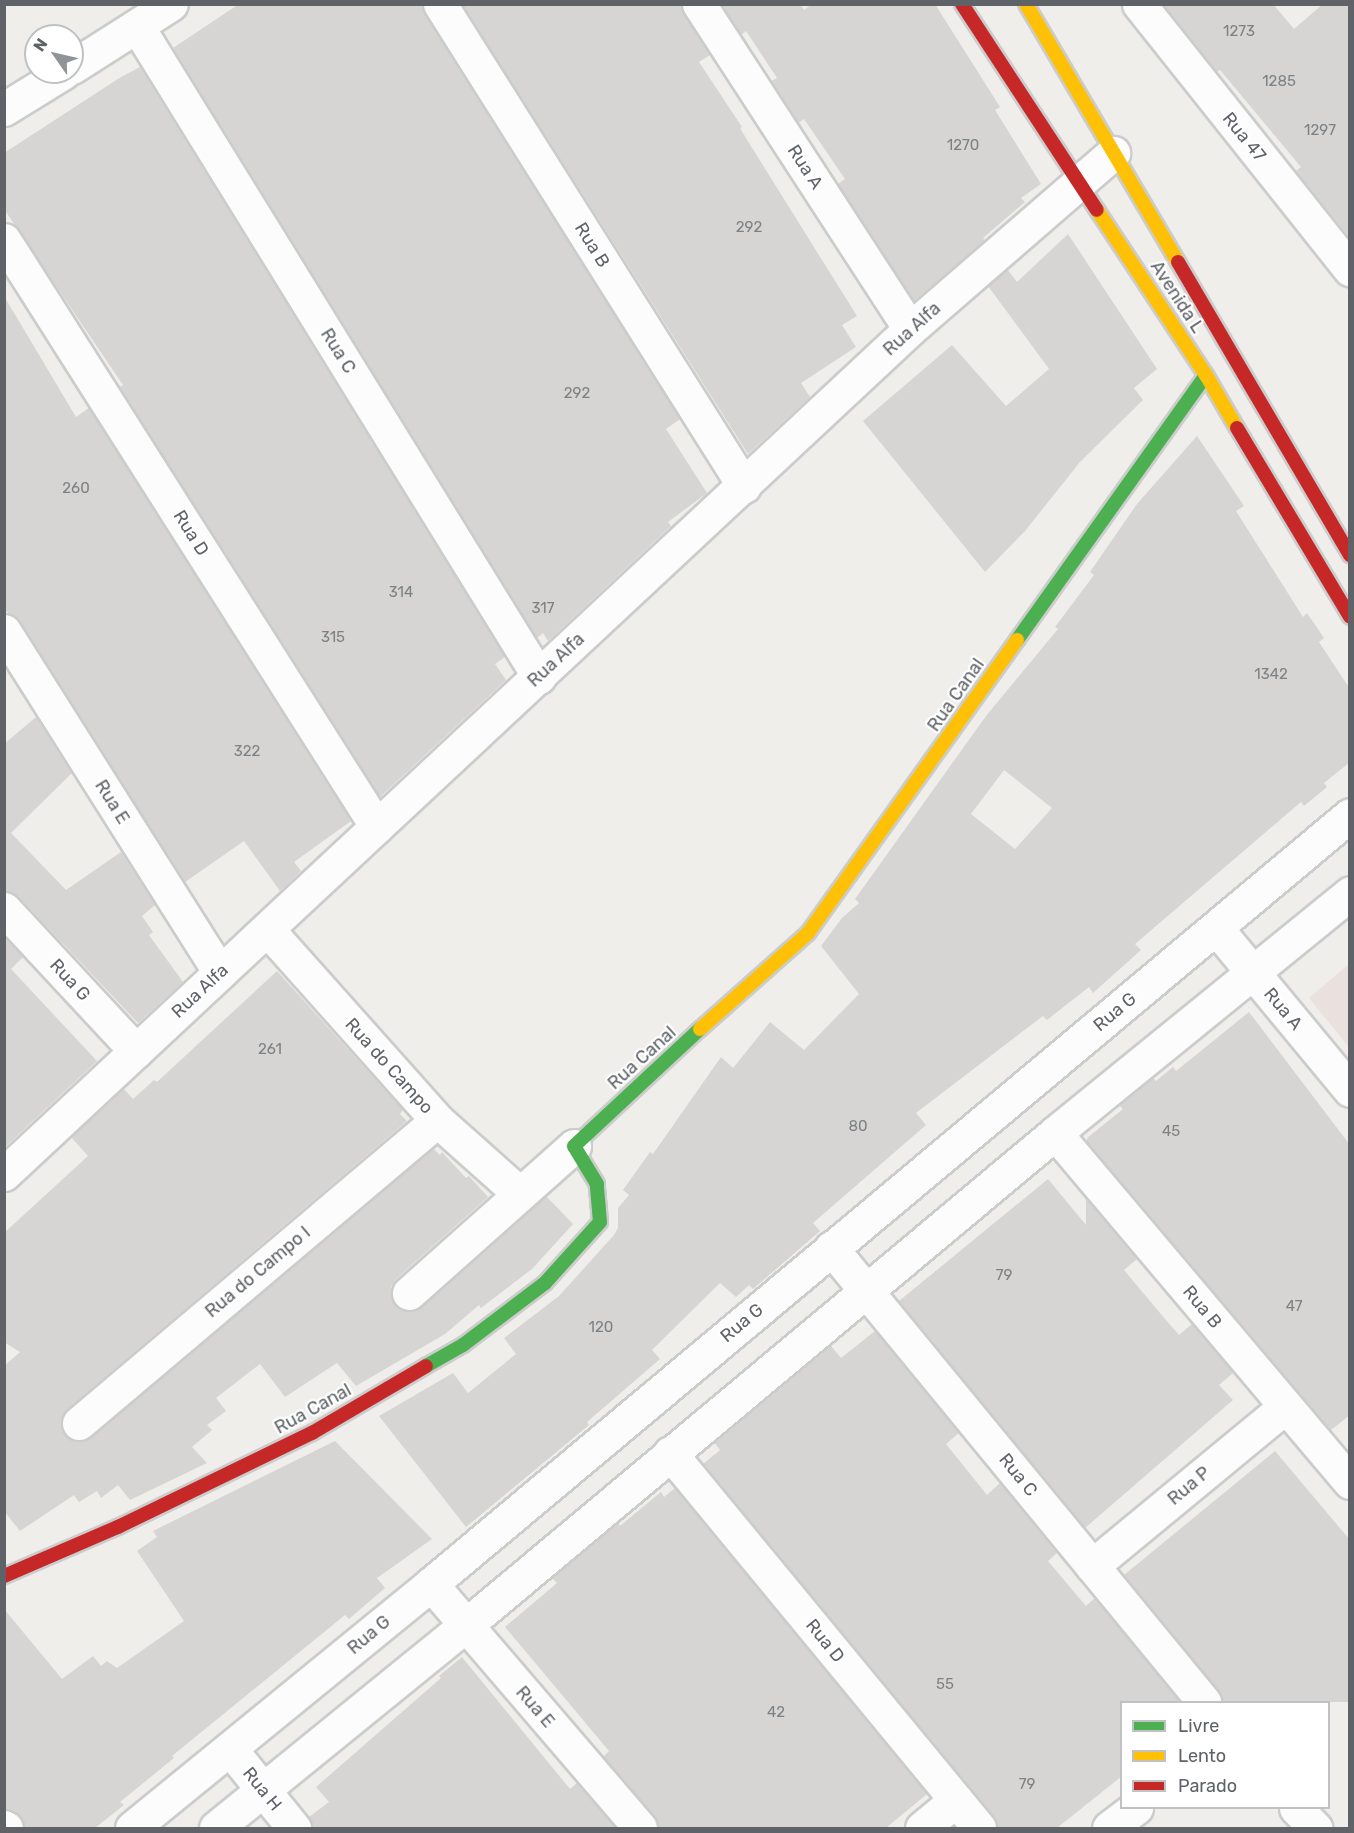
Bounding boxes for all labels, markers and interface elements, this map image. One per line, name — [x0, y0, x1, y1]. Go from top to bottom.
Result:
house number: 1273 — [1223, 23, 1255, 41]
north arrow — [24, 24, 84, 84]
text: N — [29, 35, 51, 55]
house number: 1285 — [1262, 73, 1296, 91]
street label: Rua 47 — [1218, 108, 1270, 166]
house number: 1297 — [1304, 122, 1336, 140]
house number: 1270 — [947, 137, 979, 155]
street label: Rua A — [783, 141, 827, 193]
street label: Rua B — [570, 219, 614, 271]
house number: 292 — [736, 219, 762, 237]
street label: Avenida L — [1146, 257, 1208, 337]
street label: Rua Alfa — [879, 298, 945, 360]
street label: Rua C — [316, 325, 360, 377]
house number: 292 — [564, 385, 590, 403]
house number: 260 — [62, 480, 90, 498]
street label: Rua D — [169, 506, 213, 560]
house number: 314 — [389, 584, 413, 602]
house number: 317 — [532, 600, 554, 618]
street label: Rua Alfa — [523, 628, 589, 692]
house number: 315 — [321, 629, 345, 647]
street label: Rua Canal — [923, 654, 989, 736]
house number: 1342 — [1254, 666, 1288, 684]
house number: 322 — [234, 743, 260, 761]
street label: Rua E — [90, 776, 134, 828]
street label: Rua G — [45, 955, 95, 1005]
street label: Rua Alfa — [167, 959, 233, 1023]
street label: Rua A — [1259, 983, 1307, 1035]
street label: Rua G — [1089, 988, 1141, 1036]
street label: Rua do Campo — [340, 1014, 438, 1118]
street label: Rua Canal — [604, 1022, 680, 1094]
house number: 261 — [258, 1041, 282, 1059]
house number: 80 — [848, 1118, 868, 1136]
house number: 45 — [1162, 1123, 1180, 1141]
street label: Rua do Campo I — [201, 1222, 315, 1322]
house number: 79 — [996, 1267, 1012, 1285]
street label: Rua B — [1178, 1281, 1226, 1333]
house number: 47 — [1286, 1298, 1302, 1316]
street label: Rua G — [716, 1299, 768, 1347]
house number: 120 — [589, 1319, 613, 1337]
street label: Rua Canal — [271, 1379, 355, 1439]
street label: Rua C — [994, 1449, 1042, 1501]
street label: Rua P — [1163, 1462, 1215, 1510]
street label: Rua G — [343, 1611, 395, 1659]
street label: Rua D — [801, 1615, 849, 1667]
house number: 55 — [936, 1676, 954, 1694]
street label: Rua E — [511, 1682, 559, 1732]
legend — [1120, 1701, 1330, 1809]
house number: 42 — [767, 1704, 785, 1722]
text: Livre — [1178, 1715, 1219, 1737]
text: Lento — [1178, 1745, 1226, 1767]
street label: Rua H — [238, 1763, 286, 1815]
text: Parado — [1178, 1775, 1237, 1797]
house number: 79 — [1019, 1776, 1035, 1794]

